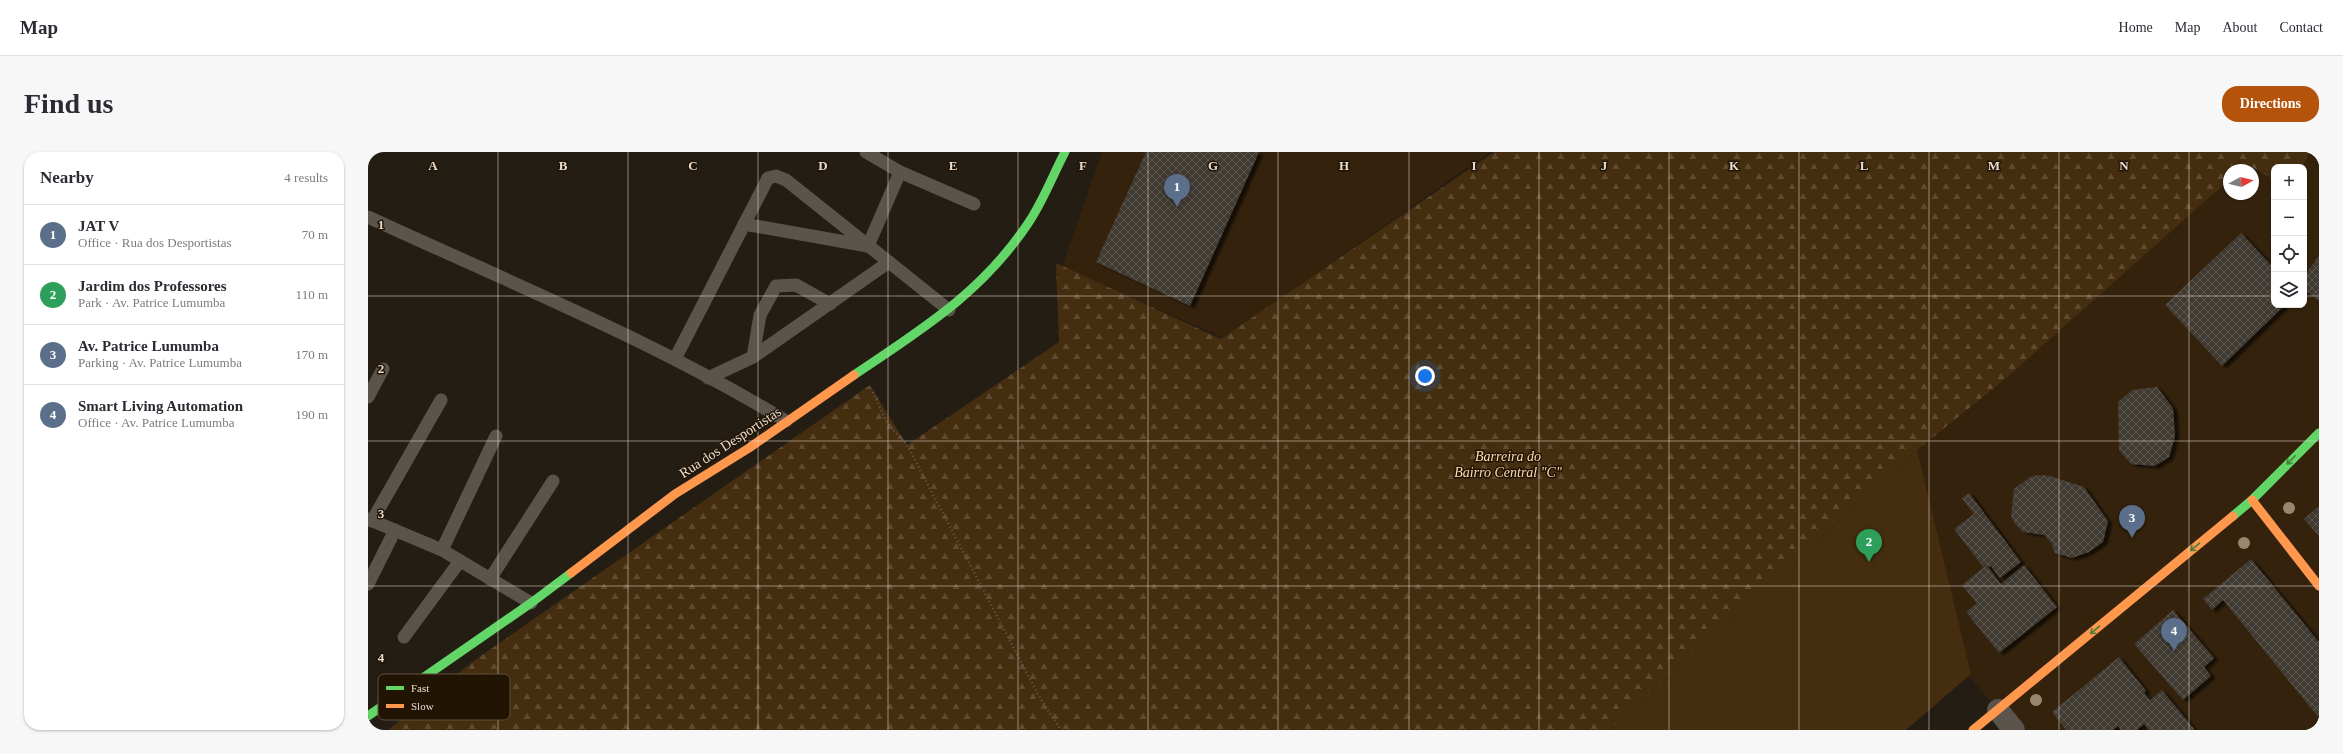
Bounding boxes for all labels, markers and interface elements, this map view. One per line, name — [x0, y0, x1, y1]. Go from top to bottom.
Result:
text: Map — [20, 17, 58, 38]
text: Home — [2119, 20, 2153, 35]
text: Map — [2175, 20, 2200, 35]
text: About — [2222, 20, 2257, 35]
text: Contact — [2279, 20, 2323, 35]
button: Directions — [2222, 86, 2319, 122]
text: Find us — [24, 88, 114, 119]
text: A — [428, 158, 438, 173]
text: B — [559, 158, 568, 173]
text: C — [688, 158, 698, 173]
text: D — [818, 158, 828, 173]
text: E — [949, 158, 957, 173]
text: F — [1079, 158, 1087, 173]
text: G — [1208, 158, 1218, 173]
text: H — [1339, 158, 1349, 173]
text: I — [1471, 158, 1477, 173]
text: J — [1601, 158, 1608, 173]
text: K — [1729, 158, 1740, 173]
text: L — [1860, 158, 1869, 173]
text: M — [1988, 158, 2000, 173]
text: N — [2119, 158, 2129, 173]
north arrow — [2223, 164, 2259, 200]
map controls — [2271, 164, 2307, 308]
button: + — [2271, 164, 2307, 200]
text: Nearby — [40, 168, 94, 187]
text: 4 results — [284, 170, 328, 185]
pin: 1 — [1164, 174, 1190, 207]
button: − — [2271, 200, 2307, 236]
text: 1 — [378, 217, 384, 232]
text: JAT V — [78, 218, 119, 234]
text: 1 — [50, 227, 56, 242]
text: 70 m — [302, 227, 328, 242]
text: Office · Rua dos Desportistas — [78, 235, 232, 250]
button: locate — [2271, 236, 2307, 272]
button: layers — [2271, 272, 2307, 308]
text: Jardim dos Professores — [78, 278, 227, 294]
text: 2 — [50, 287, 56, 302]
text: 110 m — [296, 287, 328, 302]
text: Park · Av. Patrice Lumumba — [78, 295, 225, 310]
text: Av. Patrice Lumumba — [78, 338, 219, 354]
text: 3 — [50, 347, 56, 362]
text: 170 m — [295, 347, 328, 362]
text: Parking · Av. Patrice Lumumba — [78, 355, 242, 370]
text: 2 — [378, 361, 384, 376]
your location — [1415, 366, 1435, 386]
text: Smart Living Automation — [78, 398, 243, 414]
street label: Rua dos Desportistas — [677, 404, 784, 481]
text: 4 — [50, 407, 56, 422]
text: 190 m — [295, 407, 328, 422]
text: Office · Av. Patrice Lumumba — [78, 415, 234, 430]
park label: Barreira do Bairro Central "C" — [1454, 449, 1562, 480]
one-way arrow — [2287, 455, 2296, 465]
pin: 3 — [2119, 505, 2145, 538]
text: 3 — [378, 506, 385, 521]
pin: 2 — [1856, 529, 1882, 562]
one-way arrow — [2189, 543, 2200, 552]
pin: 4 — [2161, 618, 2187, 651]
one-way arrow — [2089, 626, 2100, 634]
text: 4 — [378, 650, 385, 665]
legend — [378, 674, 510, 720]
text: Fast — [411, 682, 429, 694]
text: Slow — [411, 700, 434, 712]

